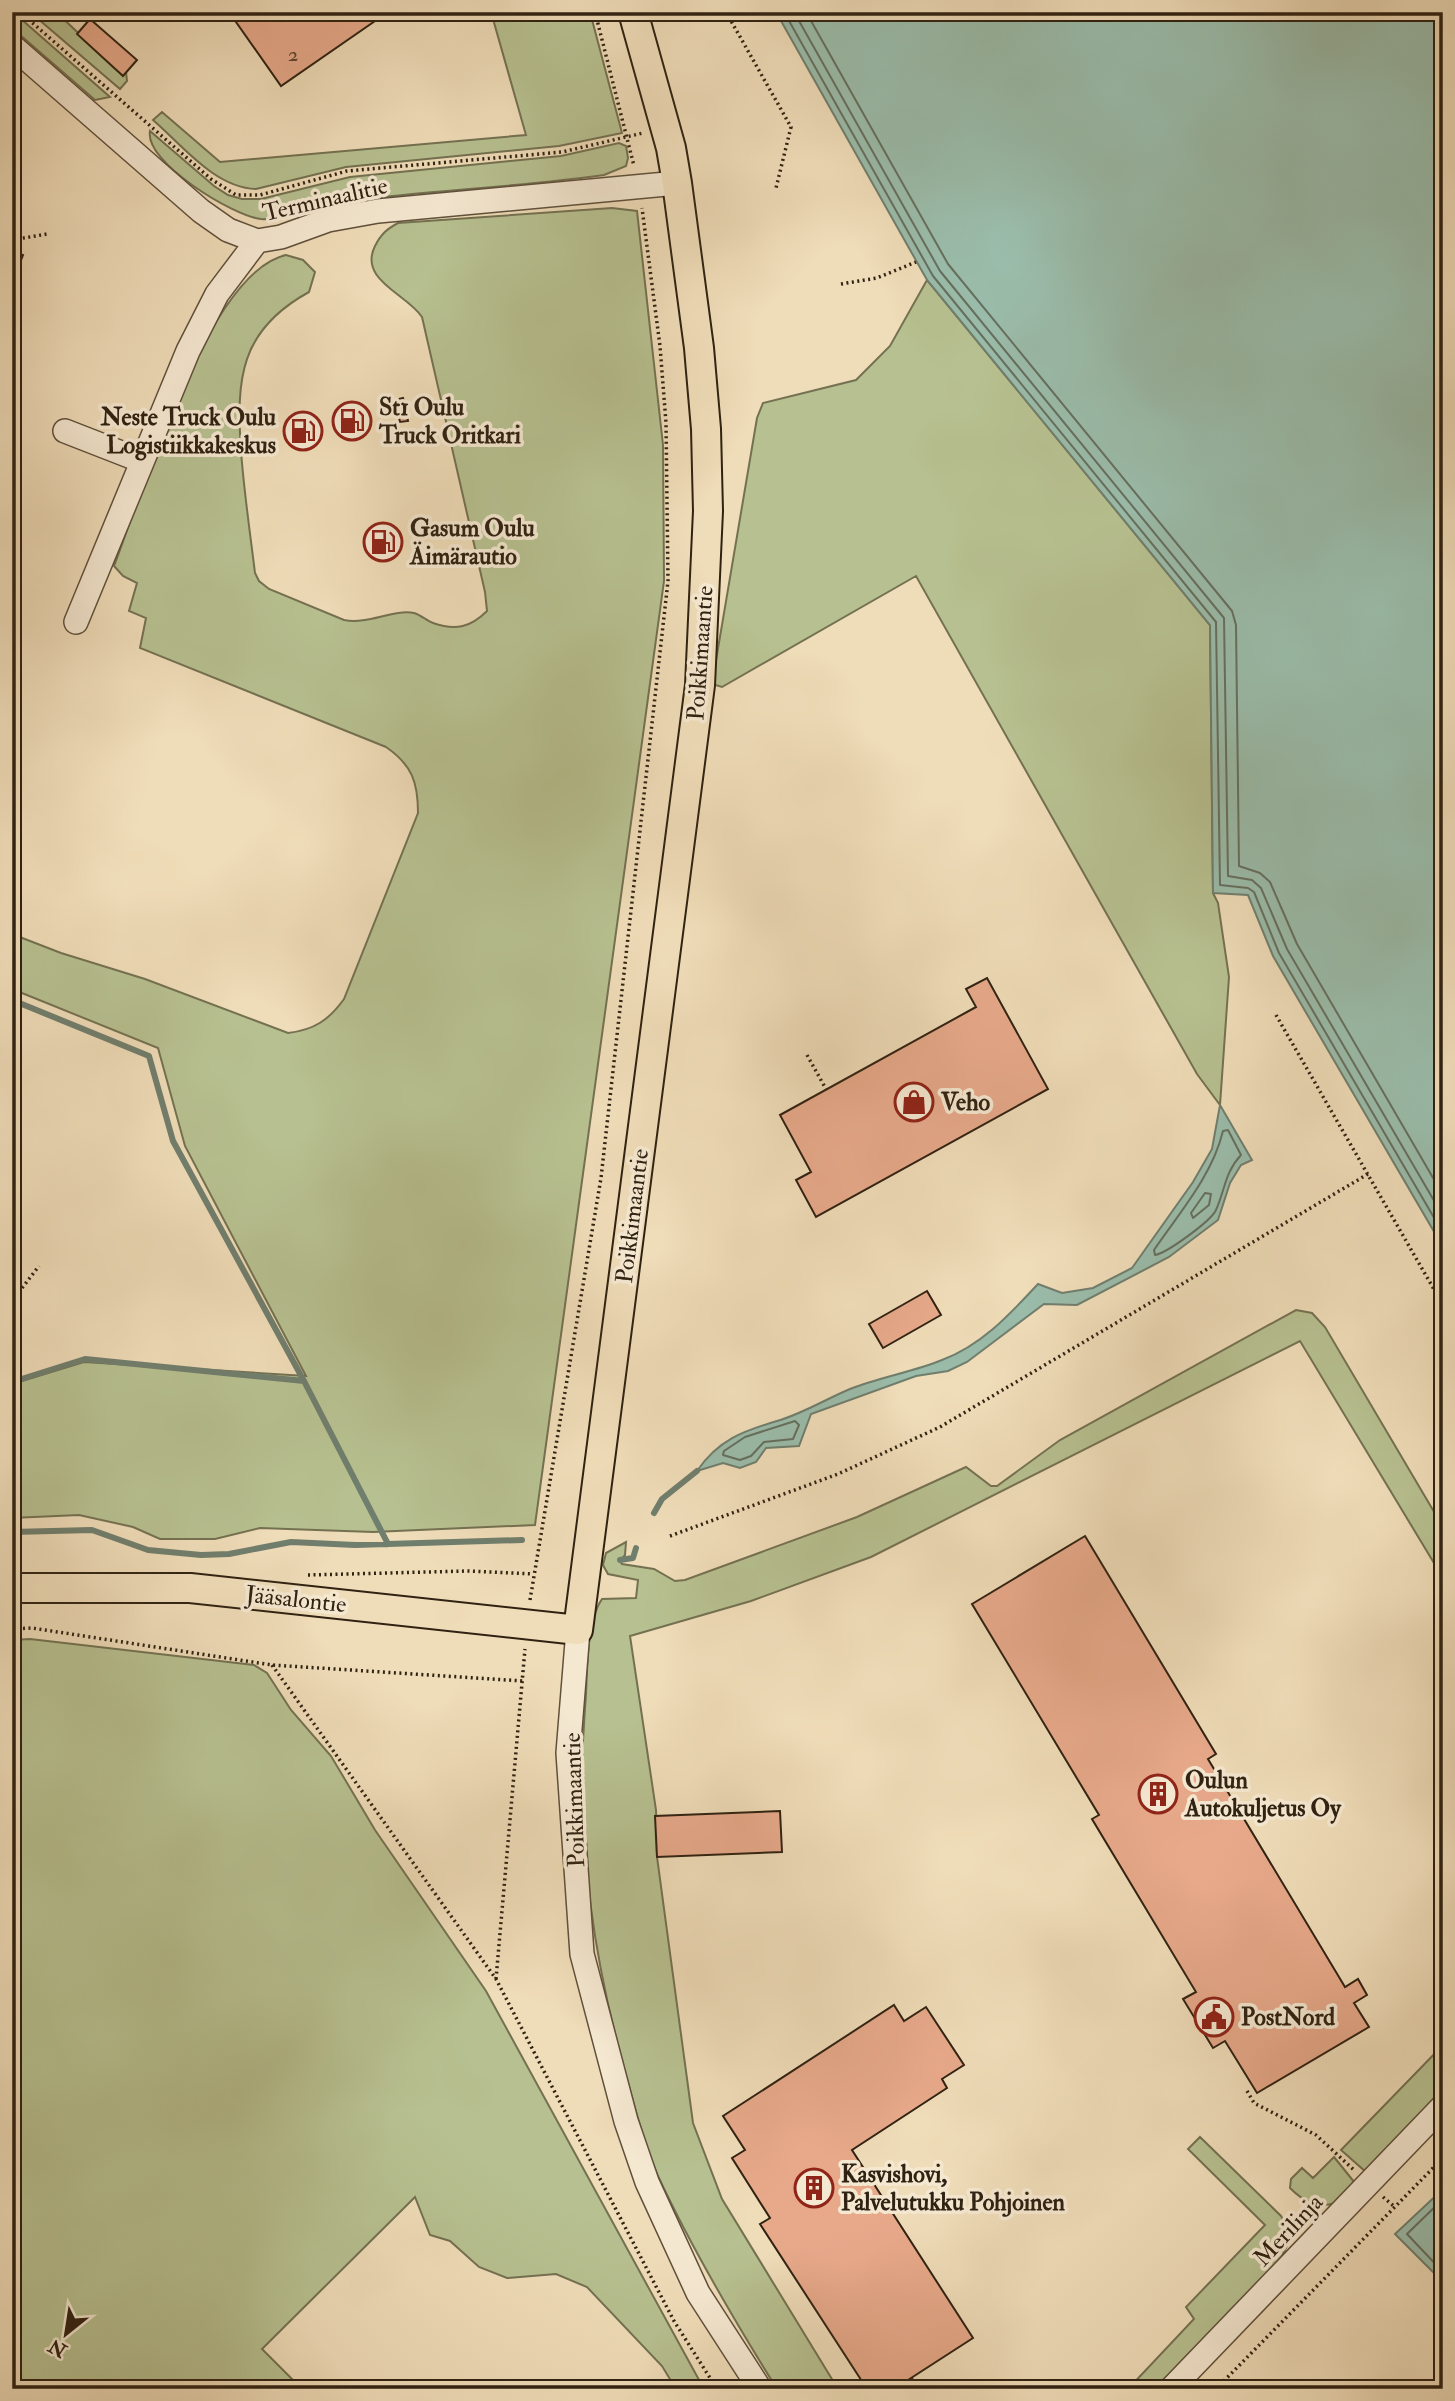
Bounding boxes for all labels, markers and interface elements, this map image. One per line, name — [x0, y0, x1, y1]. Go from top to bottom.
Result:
house number: 2 — [288, 41, 298, 68]
street label: Terminaalitie — [260, 170, 391, 229]
place label: St1 Oulu Truck Oritkari — [378, 392, 521, 451]
fuel station icon: St1 Oulu Truck Oritkari — [331, 400, 373, 442]
place label: Neste Truck Oulu Logistiikkakeskus — [100, 402, 277, 461]
fuel station icon: Neste Truck Oulu Logistiikkakeskus — [282, 410, 324, 452]
place label: Gasum Oulu Äimärautio — [409, 513, 535, 572]
fuel station icon: Gasum Oulu Äimärautio — [362, 521, 404, 563]
street label: Poikkimaantie — [680, 585, 721, 722]
shop icon: Veho — [893, 1081, 935, 1123]
place label: Veho — [940, 1087, 991, 1118]
street label: Poikkimaantie — [609, 1147, 656, 1285]
street label: Jääsalontie — [243, 1579, 348, 1620]
street label: Poikkimaantie — [557, 1732, 592, 1868]
place label: Oulun Autokuljetus Oy — [1184, 1765, 1342, 1824]
building icon: Oulun Autokuljetus Oy — [1137, 1773, 1179, 1815]
public building icon: PostNord — [1193, 1996, 1235, 2038]
place label: PostNord — [1241, 2002, 1335, 2033]
place label: Kasvishovi, Palvelutukku Pohjoinen — [841, 2159, 1065, 2218]
building icon: Kasvishovi, Palvelutukku Pohjoinen — [793, 2167, 835, 2209]
street label: Merilinja — [1247, 2187, 1331, 2273]
north arrow — [32, 2300, 102, 2370]
text: N — [44, 2333, 72, 2363]

